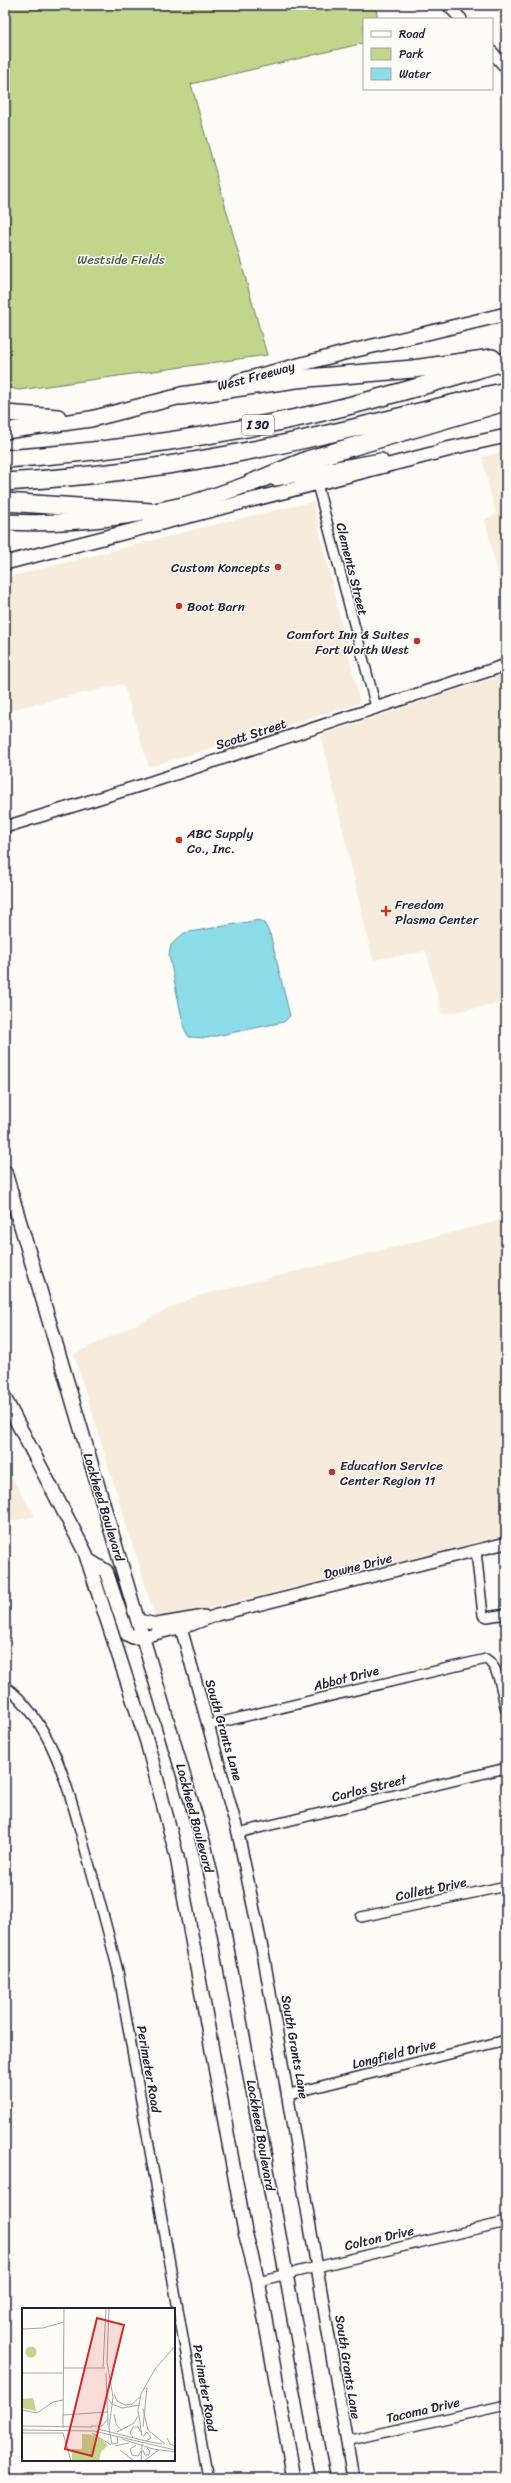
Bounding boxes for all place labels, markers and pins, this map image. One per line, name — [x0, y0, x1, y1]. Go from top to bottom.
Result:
place label: Custom Koncepts — [171, 556, 270, 579]
marker: Custom Koncepts — [273, 562, 283, 572]
place label: Boot Barn — [187, 595, 245, 618]
marker: Boot Barn — [174, 601, 184, 611]
place label: Comfort Inn & Suites Fort Worth West — [287, 623, 409, 661]
marker: Comfort Inn & Suites Fort Worth West — [412, 636, 422, 646]
place label: ABC Supply Co., Inc. — [186, 822, 254, 860]
marker: ABC Supply Co., Inc. — [174, 835, 184, 845]
place label: Freedom Plasma Center — [395, 893, 479, 931]
marker: Freedom Plasma Center — [380, 905, 392, 917]
place label: Education Service Center Region 11 — [340, 1454, 443, 1492]
marker: Education Service Center Region 11 — [327, 1467, 337, 1477]

